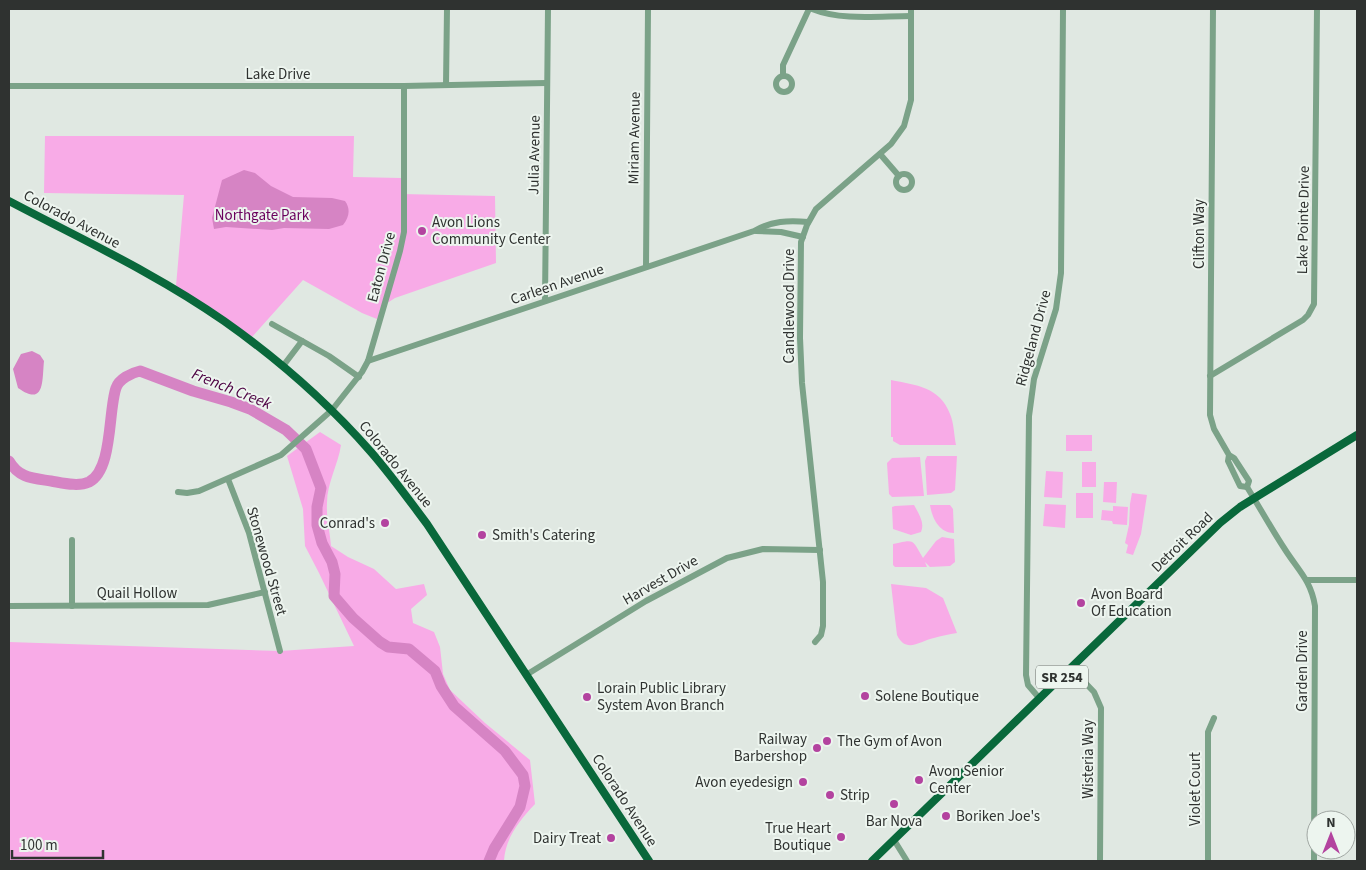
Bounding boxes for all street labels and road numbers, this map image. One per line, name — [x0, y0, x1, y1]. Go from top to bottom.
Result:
street label: Lake Drive — [246, 64, 310, 85]
street label: Miriam Avenue — [623, 91, 646, 185]
street label: Julia Avenue — [523, 115, 546, 195]
street label: Lake Pointe Drive — [1292, 166, 1315, 274]
street label: Colorado Avenue — [20, 185, 124, 254]
street label: Clifton Way — [1189, 199, 1210, 269]
street label: Eaton Drive — [362, 230, 401, 305]
street label: Candlewood Drive — [779, 249, 800, 363]
street label: Carleen Avenue — [508, 259, 607, 310]
street label: Ridgeland Drive — [1011, 288, 1056, 389]
street label: Colorado Avenue — [354, 416, 437, 512]
street label: Stonewood Street — [241, 504, 292, 618]
street label: Detroit Road — [1147, 507, 1218, 577]
street label: Harvest Drive — [619, 550, 702, 610]
street label: Quail Hollow — [97, 583, 178, 604]
street label: Garden Drive — [1292, 630, 1313, 712]
road number: SR 254 — [1036, 666, 1088, 689]
street label: Wisteria Way — [1078, 719, 1099, 799]
street label: Colorado Avenue — [587, 750, 662, 851]
street label: Violet Court — [1185, 752, 1206, 826]

